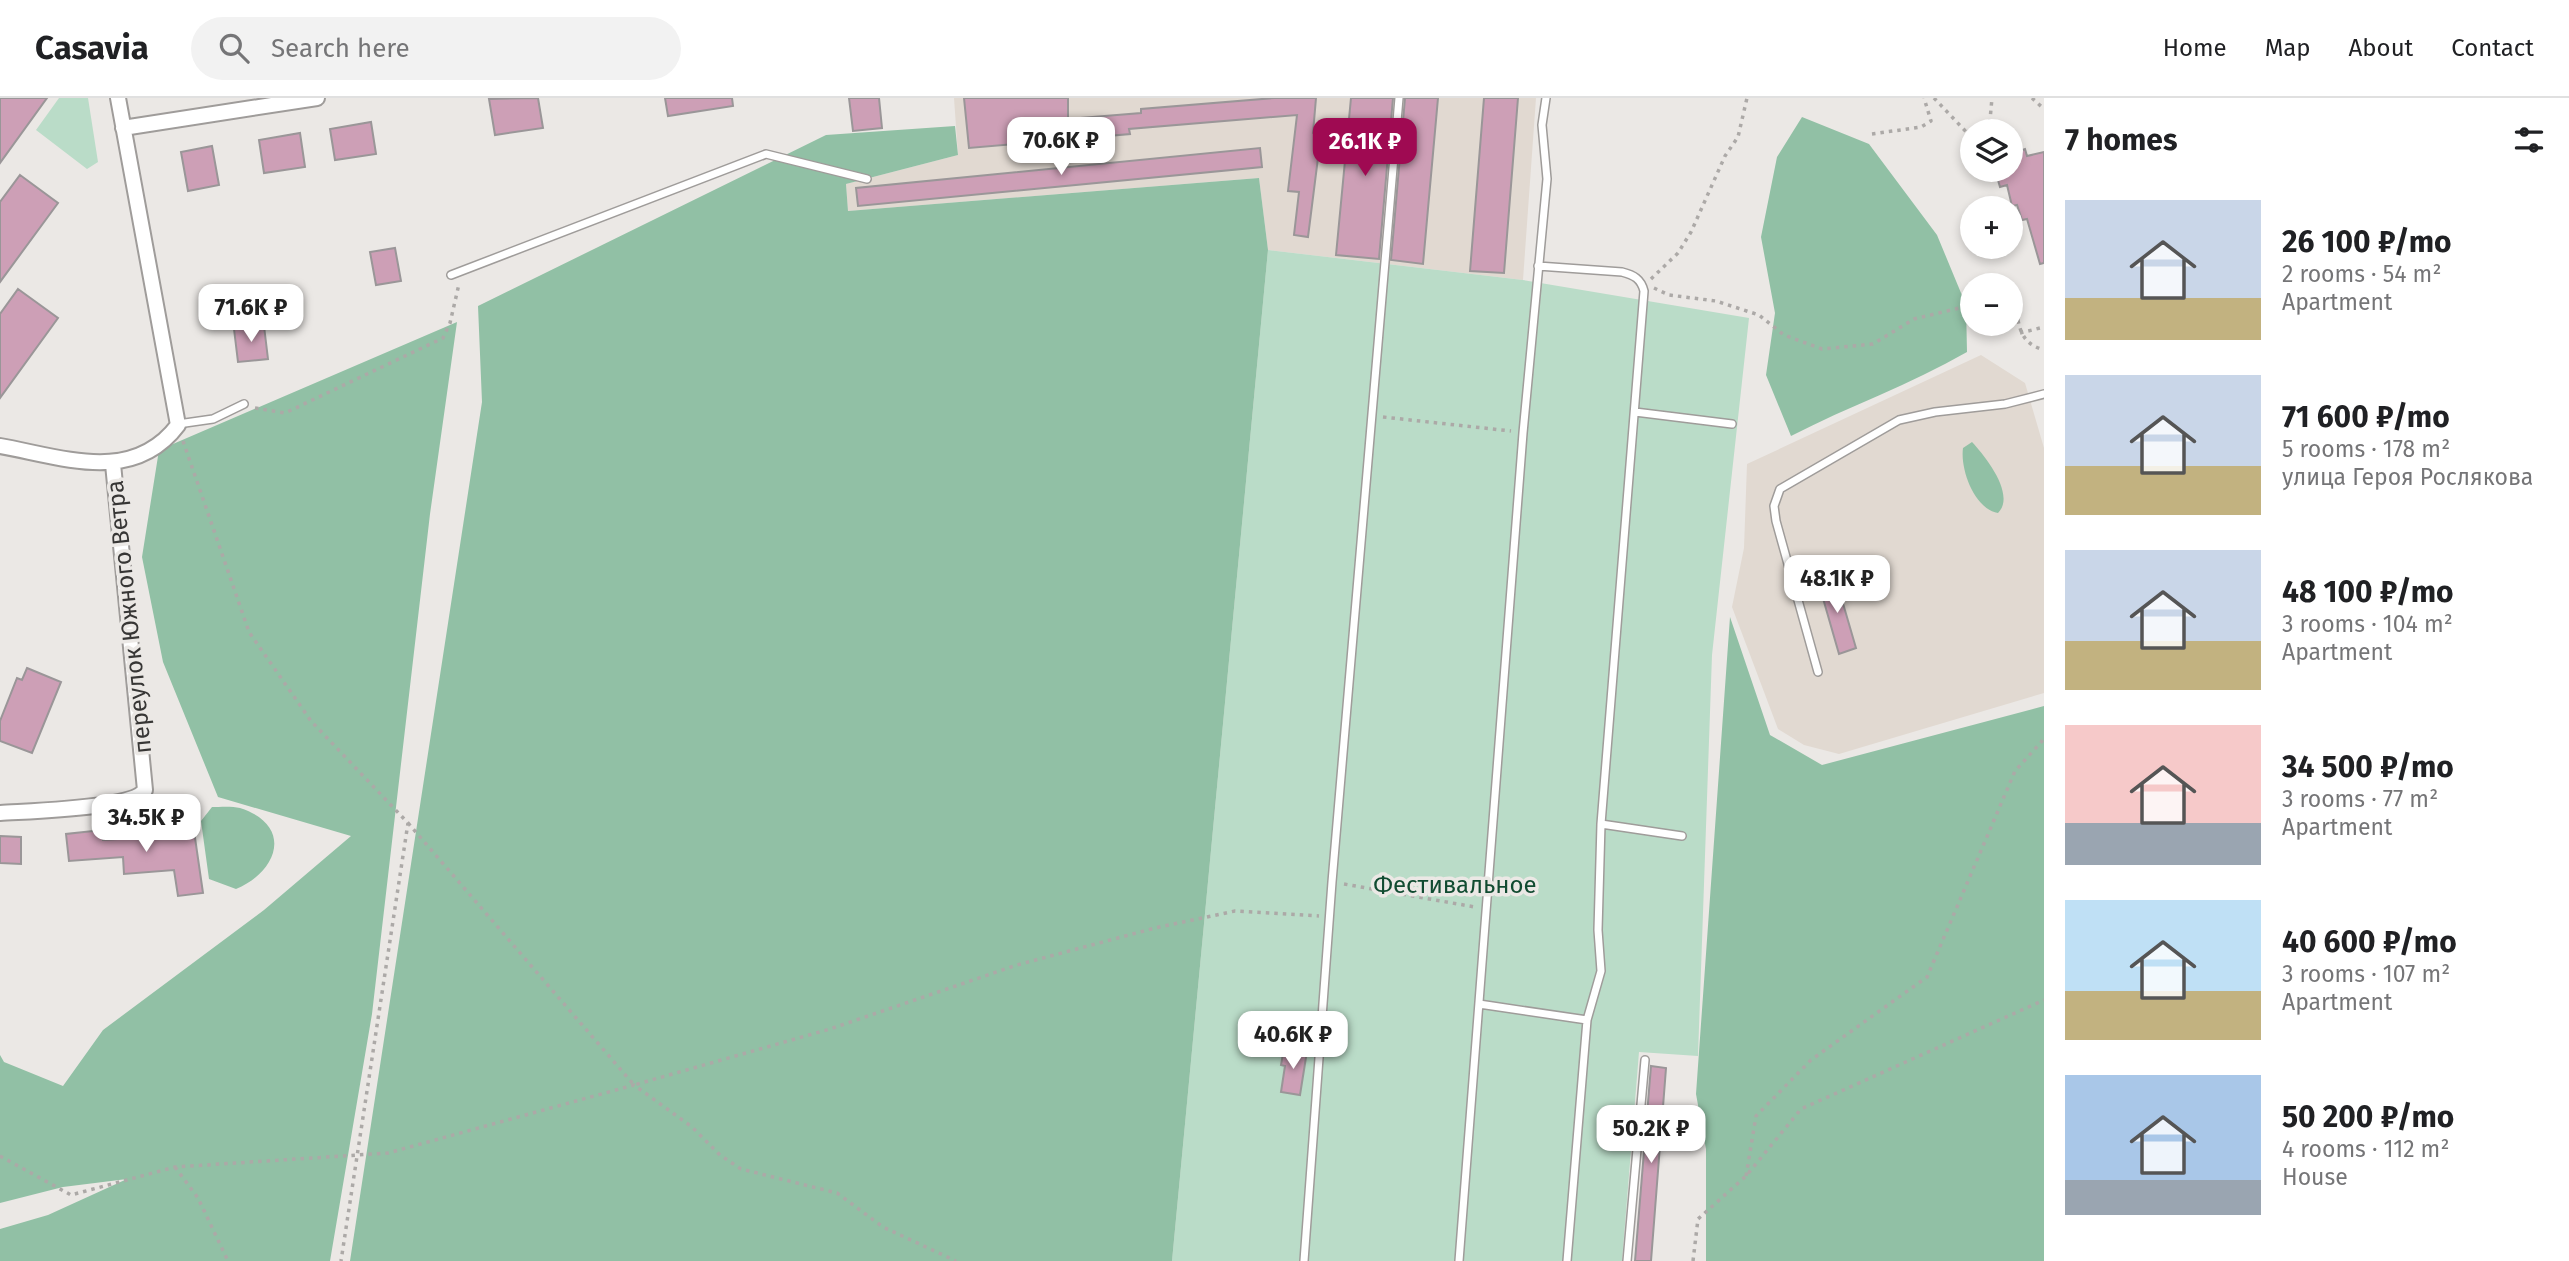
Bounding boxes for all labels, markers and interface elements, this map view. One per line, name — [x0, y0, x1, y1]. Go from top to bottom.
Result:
search box — [191, 17, 681, 80]
text: Casavia — [35, 28, 149, 68]
icon: search — [215, 29, 253, 67]
text: Search here — [271, 33, 410, 64]
text: Home — [2163, 34, 2227, 62]
text: Map — [2265, 34, 2311, 62]
text: About — [2349, 34, 2413, 62]
text: Contact — [2451, 34, 2534, 62]
pin: 70.6K ₽ — [996, 118, 1126, 177]
pin: 26.1K ₽ — [1300, 118, 1430, 178]
map controls — [1960, 119, 2023, 336]
button: layers — [1960, 119, 2023, 182]
icon: filters — [2510, 121, 2548, 159]
text: 7 homes — [2065, 122, 2177, 158]
text: 70.6K ₽ — [1023, 126, 1099, 154]
text: 26.1K ₽ — [1329, 127, 1401, 155]
button: + — [1960, 196, 2023, 259]
text: 26 100 ₽/mo — [2282, 224, 2452, 260]
icon: home — [2121, 228, 2205, 312]
text: 2 rooms · 54 m² — [2282, 260, 2441, 288]
button: − — [1960, 273, 2023, 336]
pin: 71.6K ₽ — [186, 285, 316, 344]
text: Apartment — [2282, 288, 2392, 316]
text: 71.6K ₽ — [214, 293, 288, 321]
text: 71 600 ₽/mo — [2282, 399, 2450, 435]
icon: home — [2121, 403, 2205, 487]
text: 5 rooms · 178 m² — [2282, 435, 2450, 463]
text: улица Героя Рослякова — [2282, 463, 2533, 491]
street label: переулок Южного Ветра — [101, 479, 157, 755]
pin: 48.1K ₽ — [1772, 556, 1902, 615]
text: 48.1K ₽ — [1800, 564, 1874, 592]
text: 48 100 ₽/mo — [2282, 574, 2454, 610]
icon: home — [2121, 578, 2205, 662]
text: 3 rooms · 104 m² — [2282, 610, 2453, 638]
text: Apartment — [2282, 638, 2392, 666]
text: 34 500 ₽/mo — [2282, 749, 2454, 785]
icon: home — [2121, 753, 2205, 837]
text: 3 rooms · 77 m² — [2282, 785, 2438, 813]
pin: 34.5K ₽ — [81, 794, 211, 854]
text: 34.5K ₽ — [108, 803, 184, 831]
text: Apartment — [2282, 813, 2392, 841]
park label: Фестивальное — [1373, 871, 1537, 899]
text: 40 600 ₽/mo — [2282, 924, 2457, 960]
icon: home — [2121, 928, 2205, 1012]
text: 3 rooms · 107 m² — [2282, 960, 2450, 988]
text: Apartment — [2282, 988, 2392, 1016]
pin: 40.6K ₽ — [1228, 1012, 1358, 1071]
text: 40.6K ₽ — [1254, 1020, 1332, 1048]
text: 50 200 ₽/mo — [2282, 1099, 2454, 1135]
icon: home — [2121, 1103, 2205, 1187]
pin: 50.2K ₽ — [1586, 1105, 1716, 1165]
text: 50.2K ₽ — [1613, 1114, 1689, 1142]
text: 4 rooms · 112 m² — [2282, 1135, 2449, 1163]
text: House — [2282, 1163, 2348, 1191]

